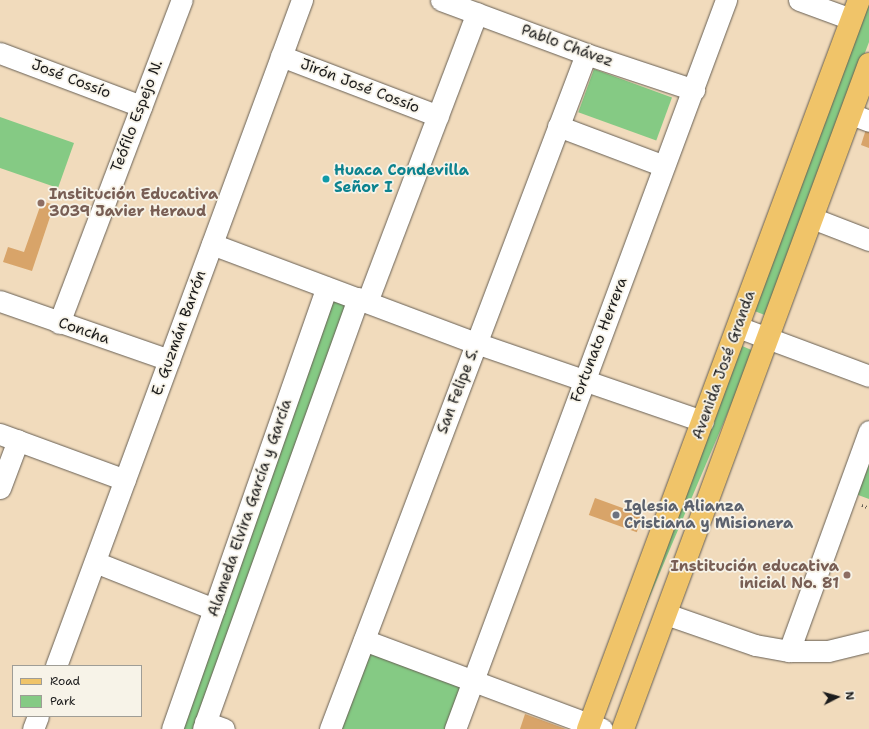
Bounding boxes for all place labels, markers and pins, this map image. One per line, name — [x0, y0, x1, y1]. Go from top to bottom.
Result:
place label: Huaca Condevilla Señor I — [334, 161, 469, 196]
marker: Huaca Condevilla Señor I — [321, 174, 331, 184]
place label: Institución Educativa 3039 Javier Heraud — [49, 185, 218, 220]
marker: Institución Educativa 3039 Javier Heraud — [36, 198, 46, 208]
place label: Iglesia Alianza Cristiana y Misionera — [624, 497, 793, 532]
marker: Iglesia Alianza Cristiana y Misionera — [611, 510, 621, 520]
place label: Institución educativa inicial No. 81 — [671, 557, 839, 592]
marker: Institución educativa inicial No. 81 — [842, 570, 852, 580]

